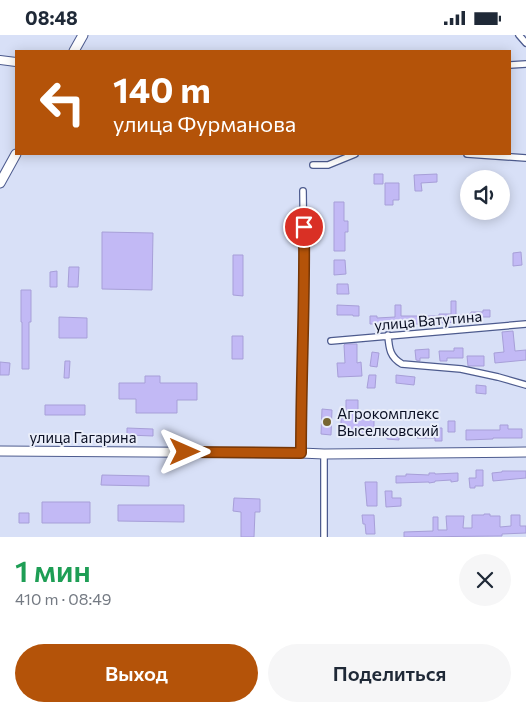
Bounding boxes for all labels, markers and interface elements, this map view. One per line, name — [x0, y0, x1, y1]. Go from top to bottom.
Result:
text: 08:48 — [25, 6, 78, 29]
text: 140 m — [113, 67, 211, 110]
icon: left — [30, 70, 95, 135]
text: улица Фурманова — [113, 110, 296, 137]
map controls — [460, 170, 510, 220]
button: sound — [460, 170, 510, 220]
pin — [283, 206, 325, 248]
icon: arrive — [290, 213, 318, 241]
street label: улица Ватутина — [373, 306, 483, 334]
place label: Агрокомплекс Выселковский — [337, 404, 439, 439]
marker: Агрокомплекс Выселковский — [321, 416, 333, 428]
position arrow — [158, 425, 210, 477]
street label: улица Гагарина — [30, 428, 136, 446]
text: 1 мин — [15, 551, 91, 588]
button: close — [459, 554, 511, 606]
text: 410 m · 08:49 — [15, 589, 112, 608]
button: Выход — [15, 644, 258, 702]
button: Поделиться — [268, 644, 511, 702]

